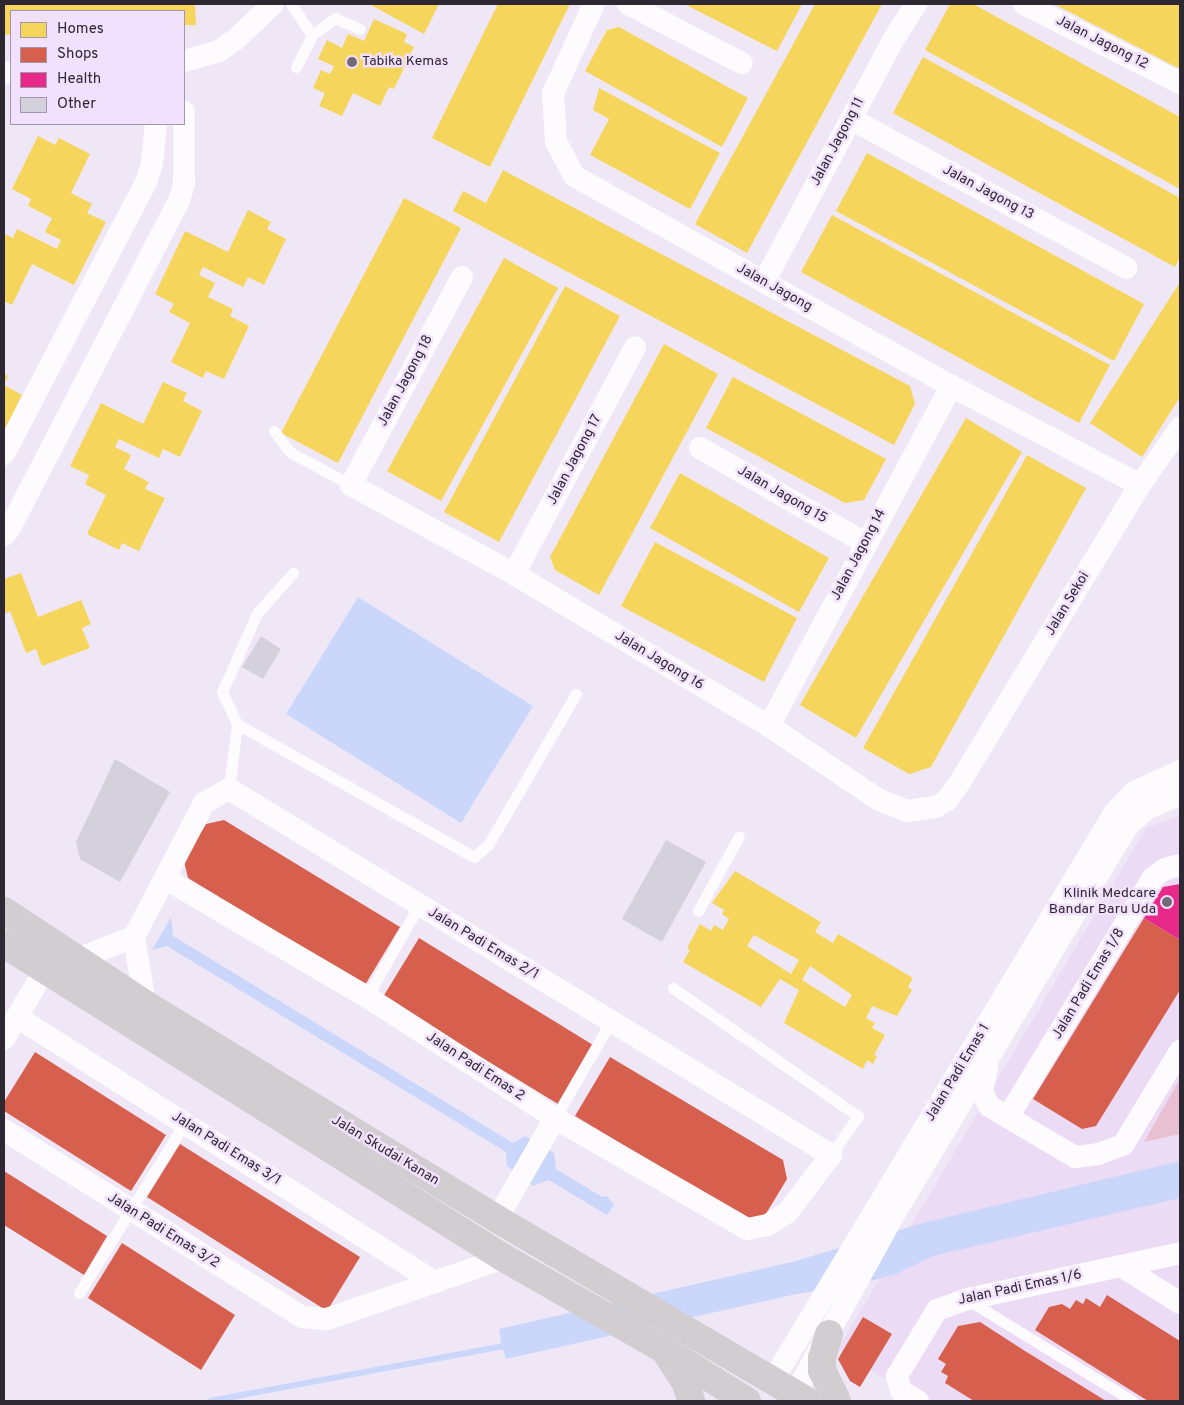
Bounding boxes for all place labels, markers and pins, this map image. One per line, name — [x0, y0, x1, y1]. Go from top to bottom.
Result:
place label: Tabika Kemas — [362, 54, 448, 70]
marker: Tabika Kemas — [346, 56, 358, 68]
place label: Klinik Medcare Bandar Baru Uda — [1049, 886, 1156, 919]
marker: Klinik Medcare Bandar Baru Uda — [1160, 895, 1174, 909]

